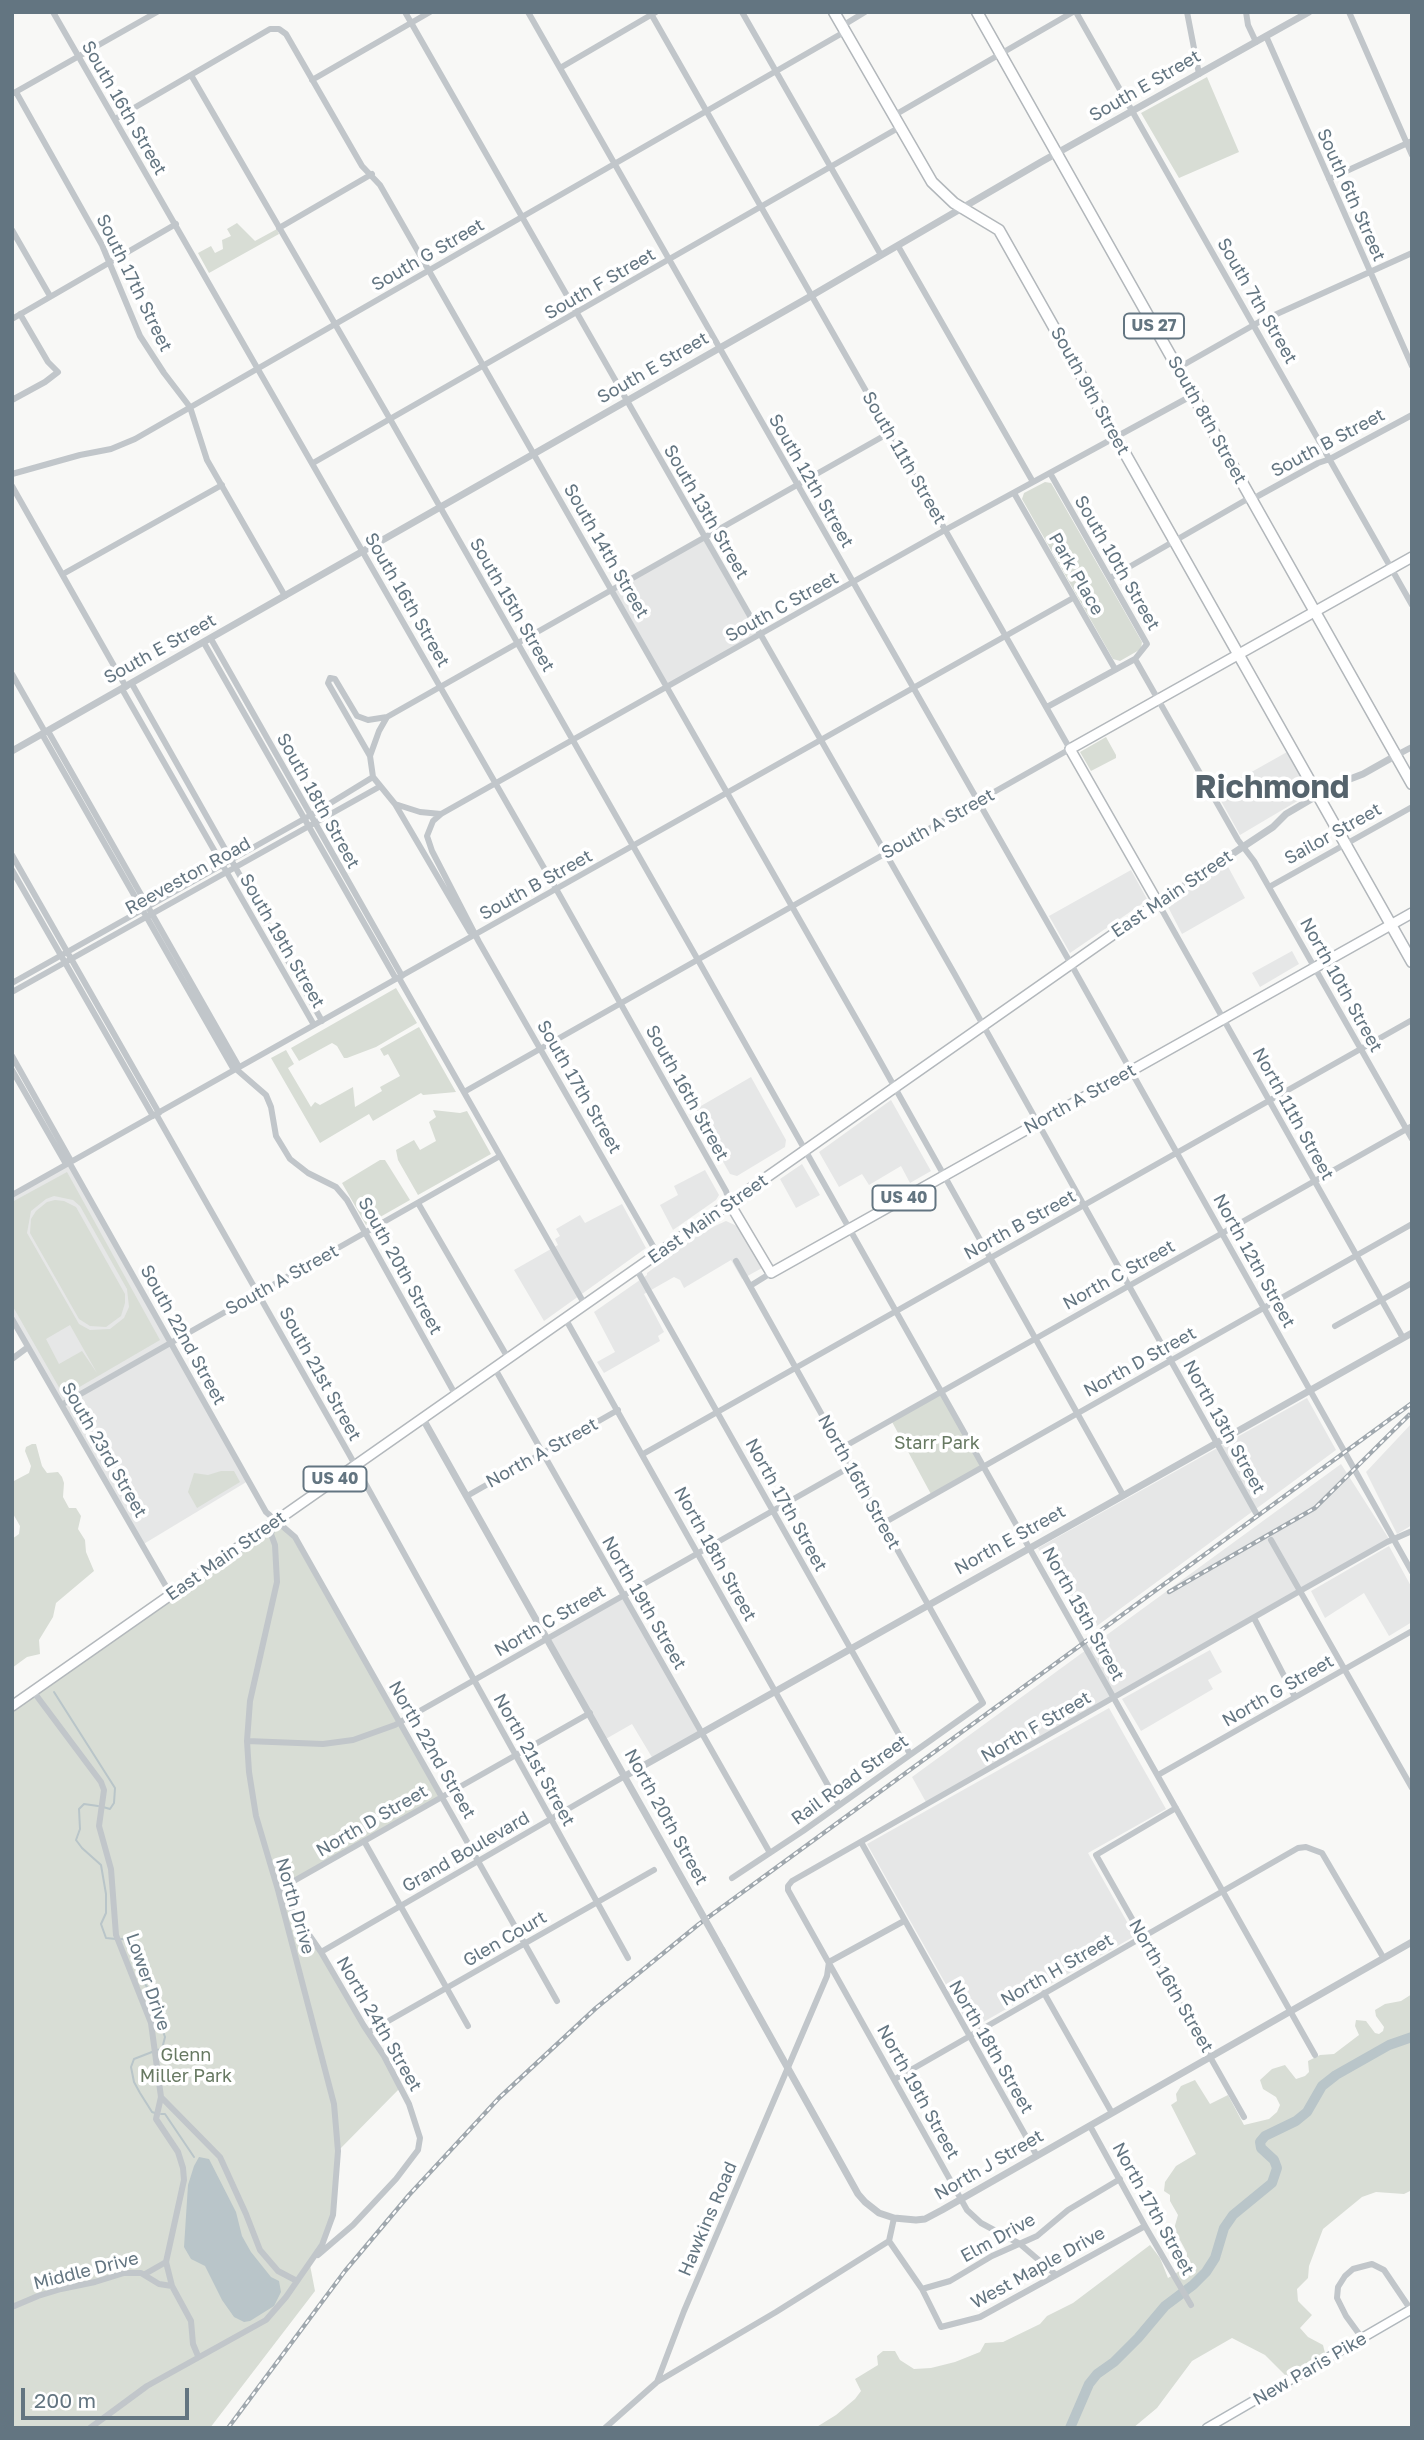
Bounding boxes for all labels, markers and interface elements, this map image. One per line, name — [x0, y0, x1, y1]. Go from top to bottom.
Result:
street label: South 16th Street — [77, 37, 171, 179]
street label: South E Street — [1086, 45, 1204, 127]
street label: South 6th Street — [1312, 125, 1390, 265]
street label: South 17th Street — [91, 211, 177, 355]
street label: South G Street — [368, 214, 488, 296]
street label: South 7th Street — [1212, 234, 1302, 368]
street label: South F Street — [541, 244, 659, 324]
road number: US 27 — [1124, 314, 1184, 338]
street label: South 9th Street — [1046, 323, 1134, 459]
street label: South E Street — [594, 327, 712, 409]
street label: South 8th Street — [1163, 352, 1251, 488]
street label: South 11th Street — [857, 388, 951, 528]
street label: South B Street — [1267, 404, 1389, 482]
street label: South 12th Street — [764, 410, 858, 552]
street label: South 13th Street — [659, 441, 753, 583]
street label: South 14th Street — [559, 480, 653, 622]
street label: South 10th Street — [1070, 492, 1164, 634]
street label: South 16th Street — [360, 529, 454, 671]
street label: Park Place — [1044, 529, 1108, 619]
street label: South 15th Street — [465, 534, 559, 676]
street label: South C Street — [722, 567, 842, 647]
street label: South E Street — [100, 609, 220, 689]
street label: South 18th Street — [272, 729, 364, 873]
district label: Richmond — [1194, 769, 1350, 807]
street label: South A Street — [878, 784, 998, 864]
street label: Sailor Street — [1281, 798, 1385, 870]
street label: Reeveston Road — [122, 833, 254, 919]
street label: South B Street — [476, 845, 596, 925]
street label: East Main Street — [1107, 845, 1237, 943]
street label: South 19th Street — [235, 870, 329, 1012]
street label: North 10th Street — [1295, 914, 1387, 1056]
street label: South 17th Street — [532, 1017, 626, 1157]
street label: South 16th Street — [641, 1021, 733, 1165]
street label: North 11th Street — [1248, 1044, 1338, 1184]
street label: North A Street — [1020, 1059, 1140, 1139]
street label: East Main Street — [644, 1170, 772, 1268]
street label: North B Street — [960, 1185, 1080, 1265]
road number: US 40 — [872, 1186, 936, 1210]
street label: North 12th Street — [1208, 1190, 1300, 1332]
street label: South 20th Street — [353, 1194, 447, 1338]
street label: North C Street — [1059, 1235, 1179, 1315]
street label: South A Street — [222, 1240, 342, 1320]
street label: South 22nd Street — [136, 1261, 230, 1409]
street label: South 21st Street — [274, 1303, 366, 1445]
street label: North D Street — [1080, 1322, 1200, 1402]
street label: North 13th Street — [1178, 1356, 1270, 1498]
street label: South 23rd Street — [56, 1379, 152, 1521]
street label: North 16th Street — [813, 1411, 905, 1553]
street label: North A Street — [482, 1413, 602, 1493]
park label: Starr Park — [894, 1432, 980, 1454]
street label: North 17th Street — [740, 1435, 832, 1575]
road number: US 40 — [304, 1466, 366, 1492]
street label: North 18th Street — [669, 1483, 761, 1625]
street label: North E Street — [951, 1501, 1069, 1579]
street label: East Main Street — [162, 1507, 290, 1605]
street label: North 19th Street — [597, 1533, 691, 1673]
street label: North 15th Street — [1037, 1543, 1129, 1685]
street label: North C Street — [491, 1580, 609, 1662]
street label: North G Street — [1218, 1650, 1338, 1732]
street label: North 22nd Street — [384, 1677, 480, 1823]
street label: North F Street — [977, 1687, 1095, 1767]
street label: North 21st Street — [489, 1690, 579, 1830]
street label: Rail Road Street — [787, 1730, 913, 1830]
street label: North 20th Street — [620, 1745, 712, 1889]
street label: North D Street — [312, 1780, 432, 1862]
street label: Grand Boulevard — [399, 1807, 533, 1897]
street label: North Drive — [271, 1855, 319, 1957]
street label: Glen Court — [459, 1906, 551, 1972]
street label: North 16th Street — [1124, 1916, 1218, 2056]
street label: North H Street — [997, 1929, 1117, 2011]
street label: Lower Drive — [121, 1930, 175, 2034]
street label: North 24th Street — [332, 1953, 426, 2095]
street label: North 18th Street — [944, 1976, 1038, 2118]
street label: North 19th Street — [872, 2021, 964, 2163]
park label: Glenn Miller Park — [140, 2044, 232, 2086]
street label: North J Street — [931, 2125, 1047, 2205]
street label: North 17th Street — [1107, 2139, 1199, 2279]
street label: Hawkins Road — [674, 2158, 742, 2280]
street label: Elm Drive — [957, 2209, 1039, 2267]
street label: West Maple Drive — [967, 2222, 1109, 2314]
street label: Middle Drive — [31, 2248, 141, 2294]
street label: New Paris Pike — [1249, 2328, 1371, 2410]
scale bar — [24, 2374, 192, 2418]
text: 200 m — [34, 2387, 96, 2413]

